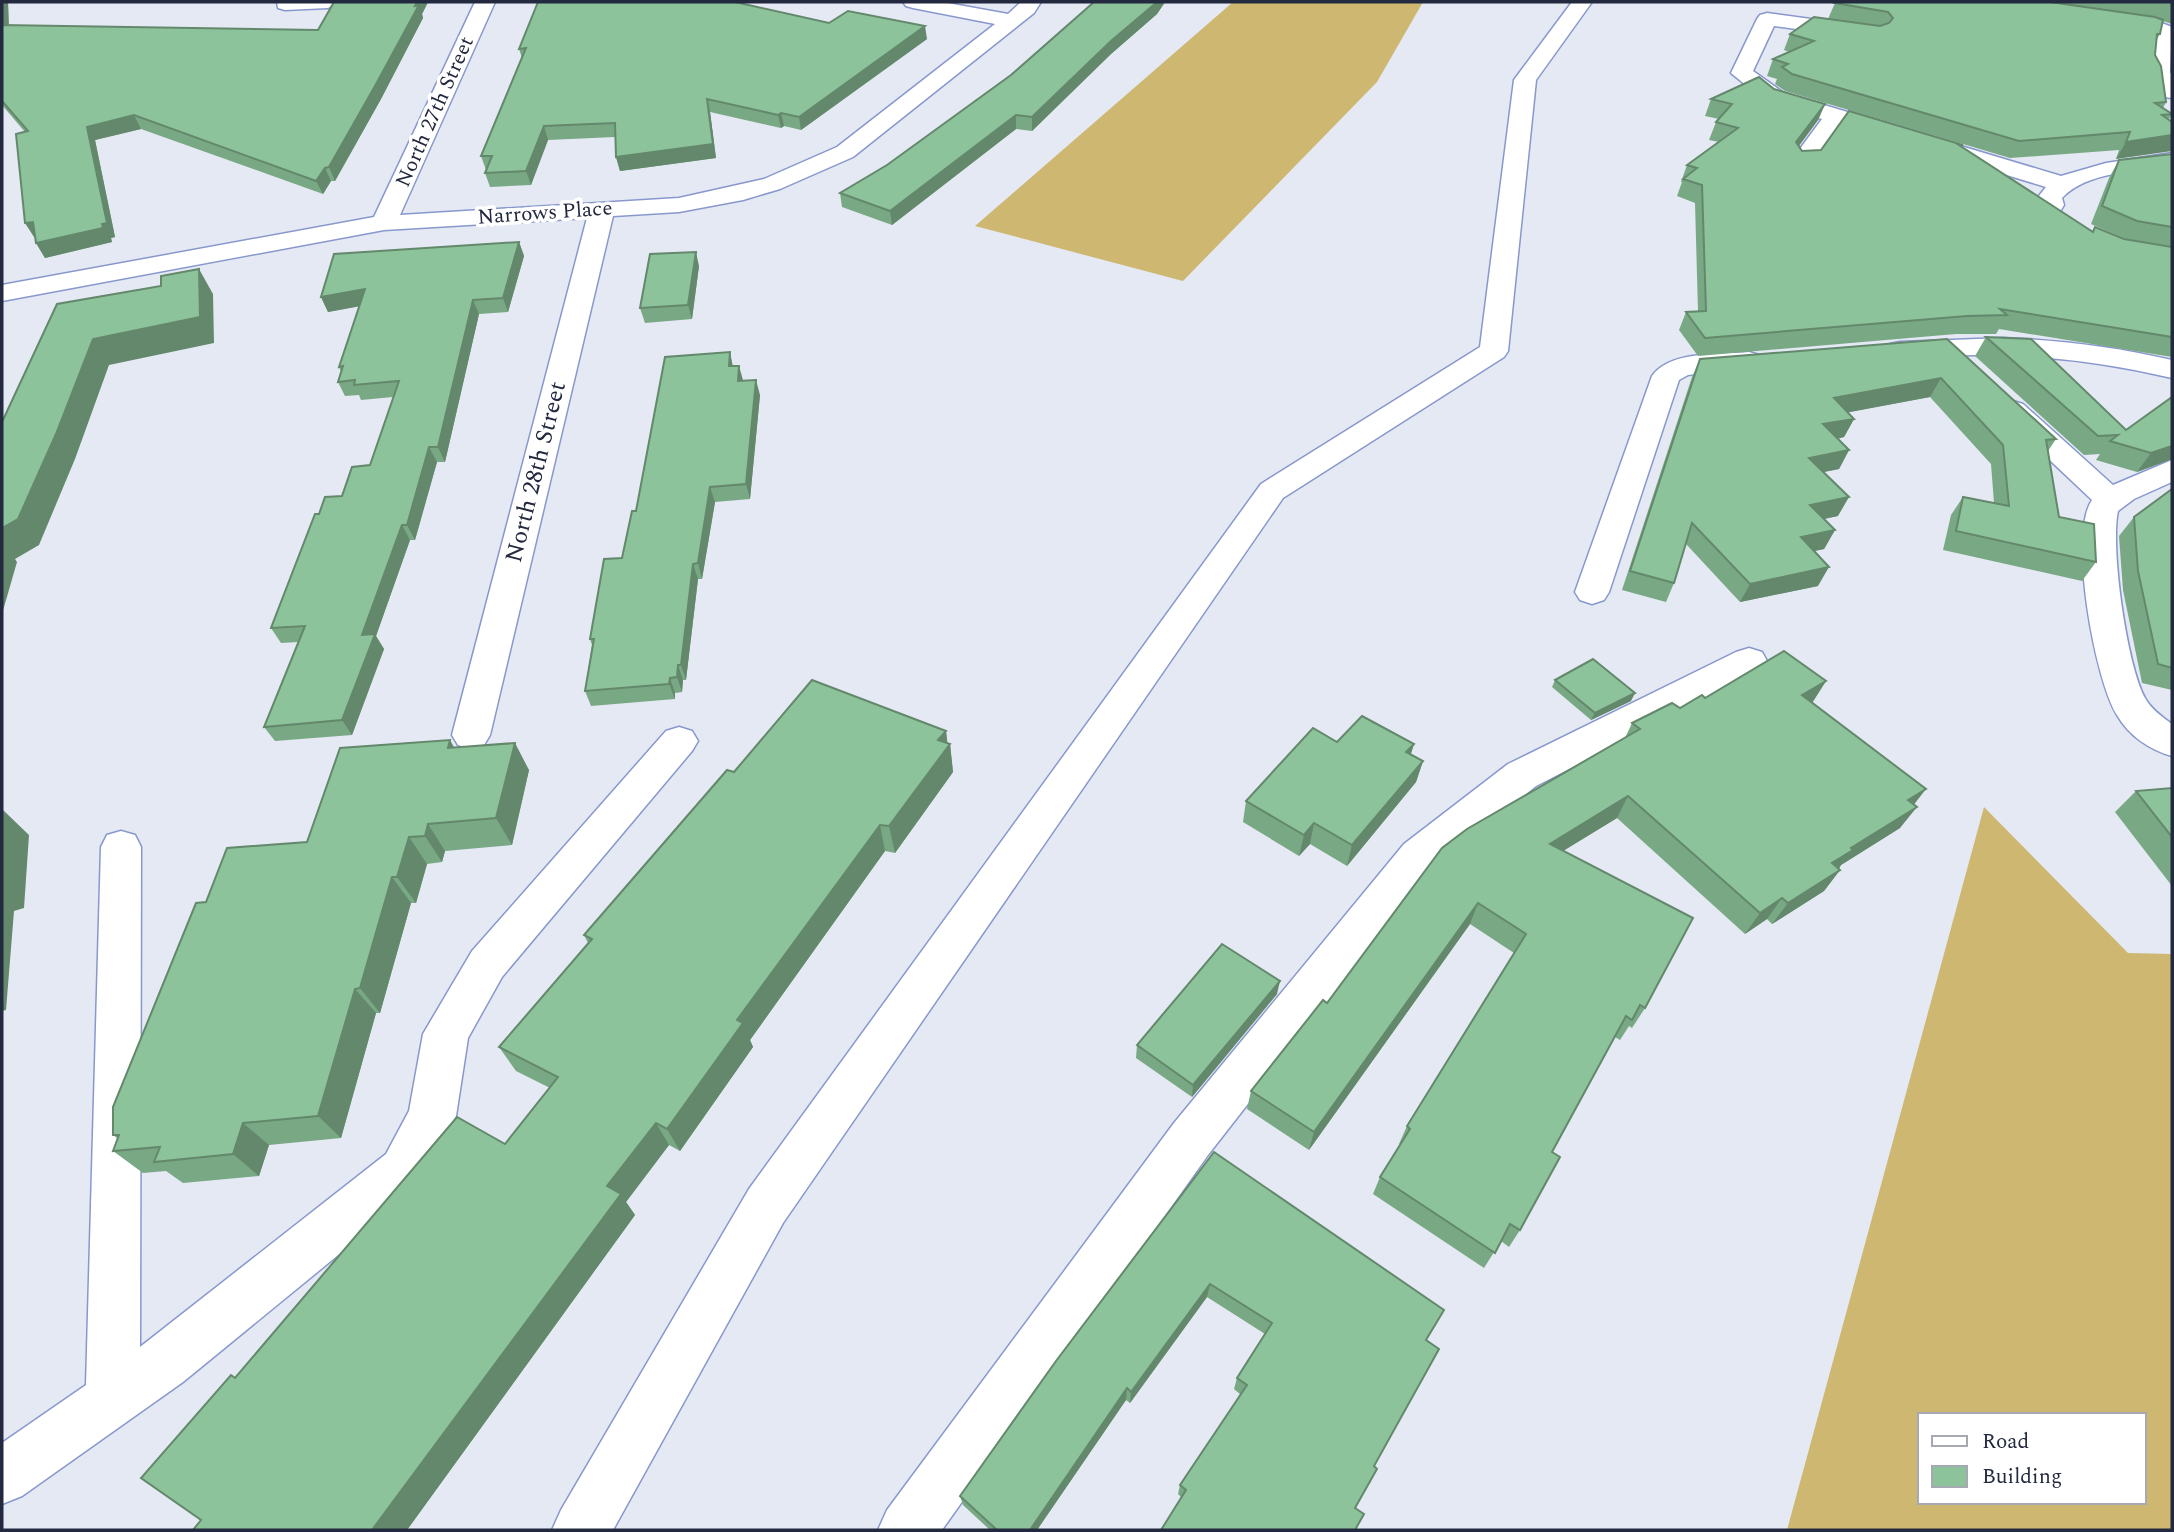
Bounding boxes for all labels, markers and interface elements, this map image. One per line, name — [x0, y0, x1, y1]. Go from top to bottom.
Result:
street label: North 27th Street — [387, 31, 483, 193]
street label: Narrows Place — [477, 192, 613, 234]
street label: North 28th Street — [496, 378, 576, 566]
legend — [1918, 1413, 2146, 1504]
text: Road — [1982, 1426, 2029, 1458]
text: Building — [1982, 1461, 2062, 1493]

